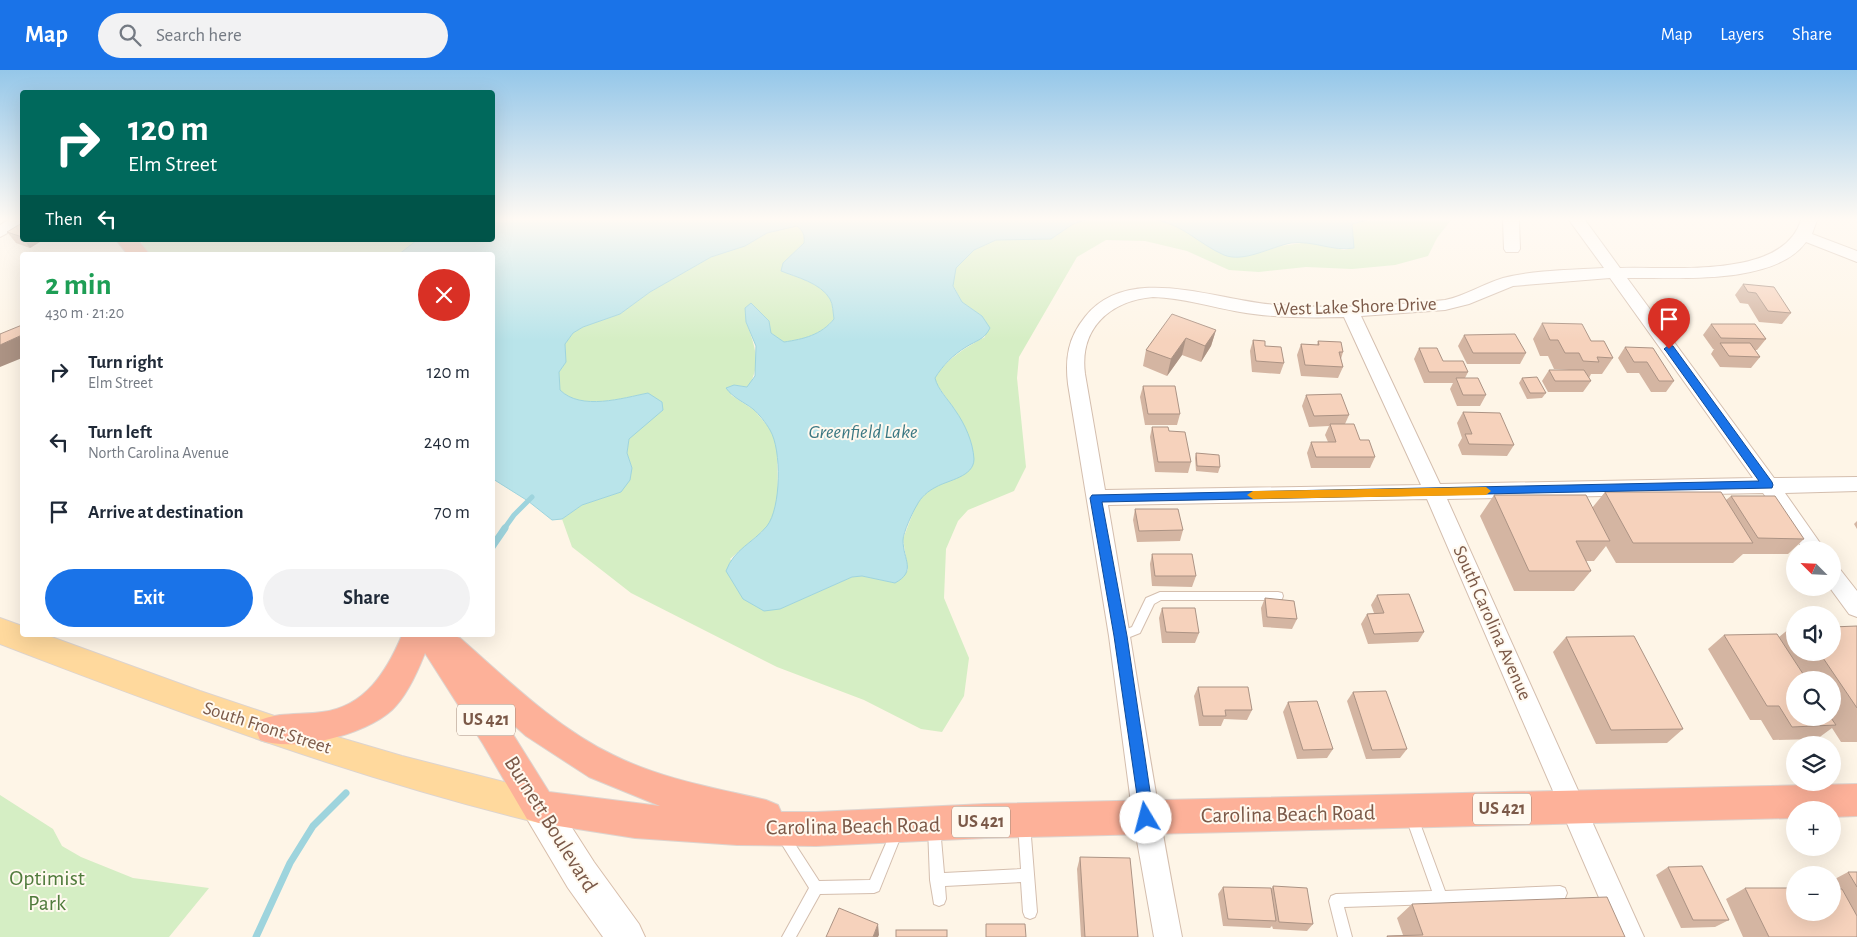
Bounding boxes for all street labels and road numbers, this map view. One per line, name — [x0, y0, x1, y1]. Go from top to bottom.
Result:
street label: West Lake Shore Drive — [1273, 295, 1437, 319]
street label: South Carolina Avenue — [1449, 543, 1535, 703]
street label: South Front Street — [201, 698, 333, 758]
road number: US 421 — [457, 704, 515, 736]
street label: Burnett Boulevard — [500, 752, 602, 896]
road number: US 421 — [1473, 794, 1531, 824]
street label: Carolina Beach Road — [1201, 801, 1375, 827]
road number: US 421 — [952, 806, 1010, 838]
street label: Carolina Beach Road — [766, 813, 940, 839]

